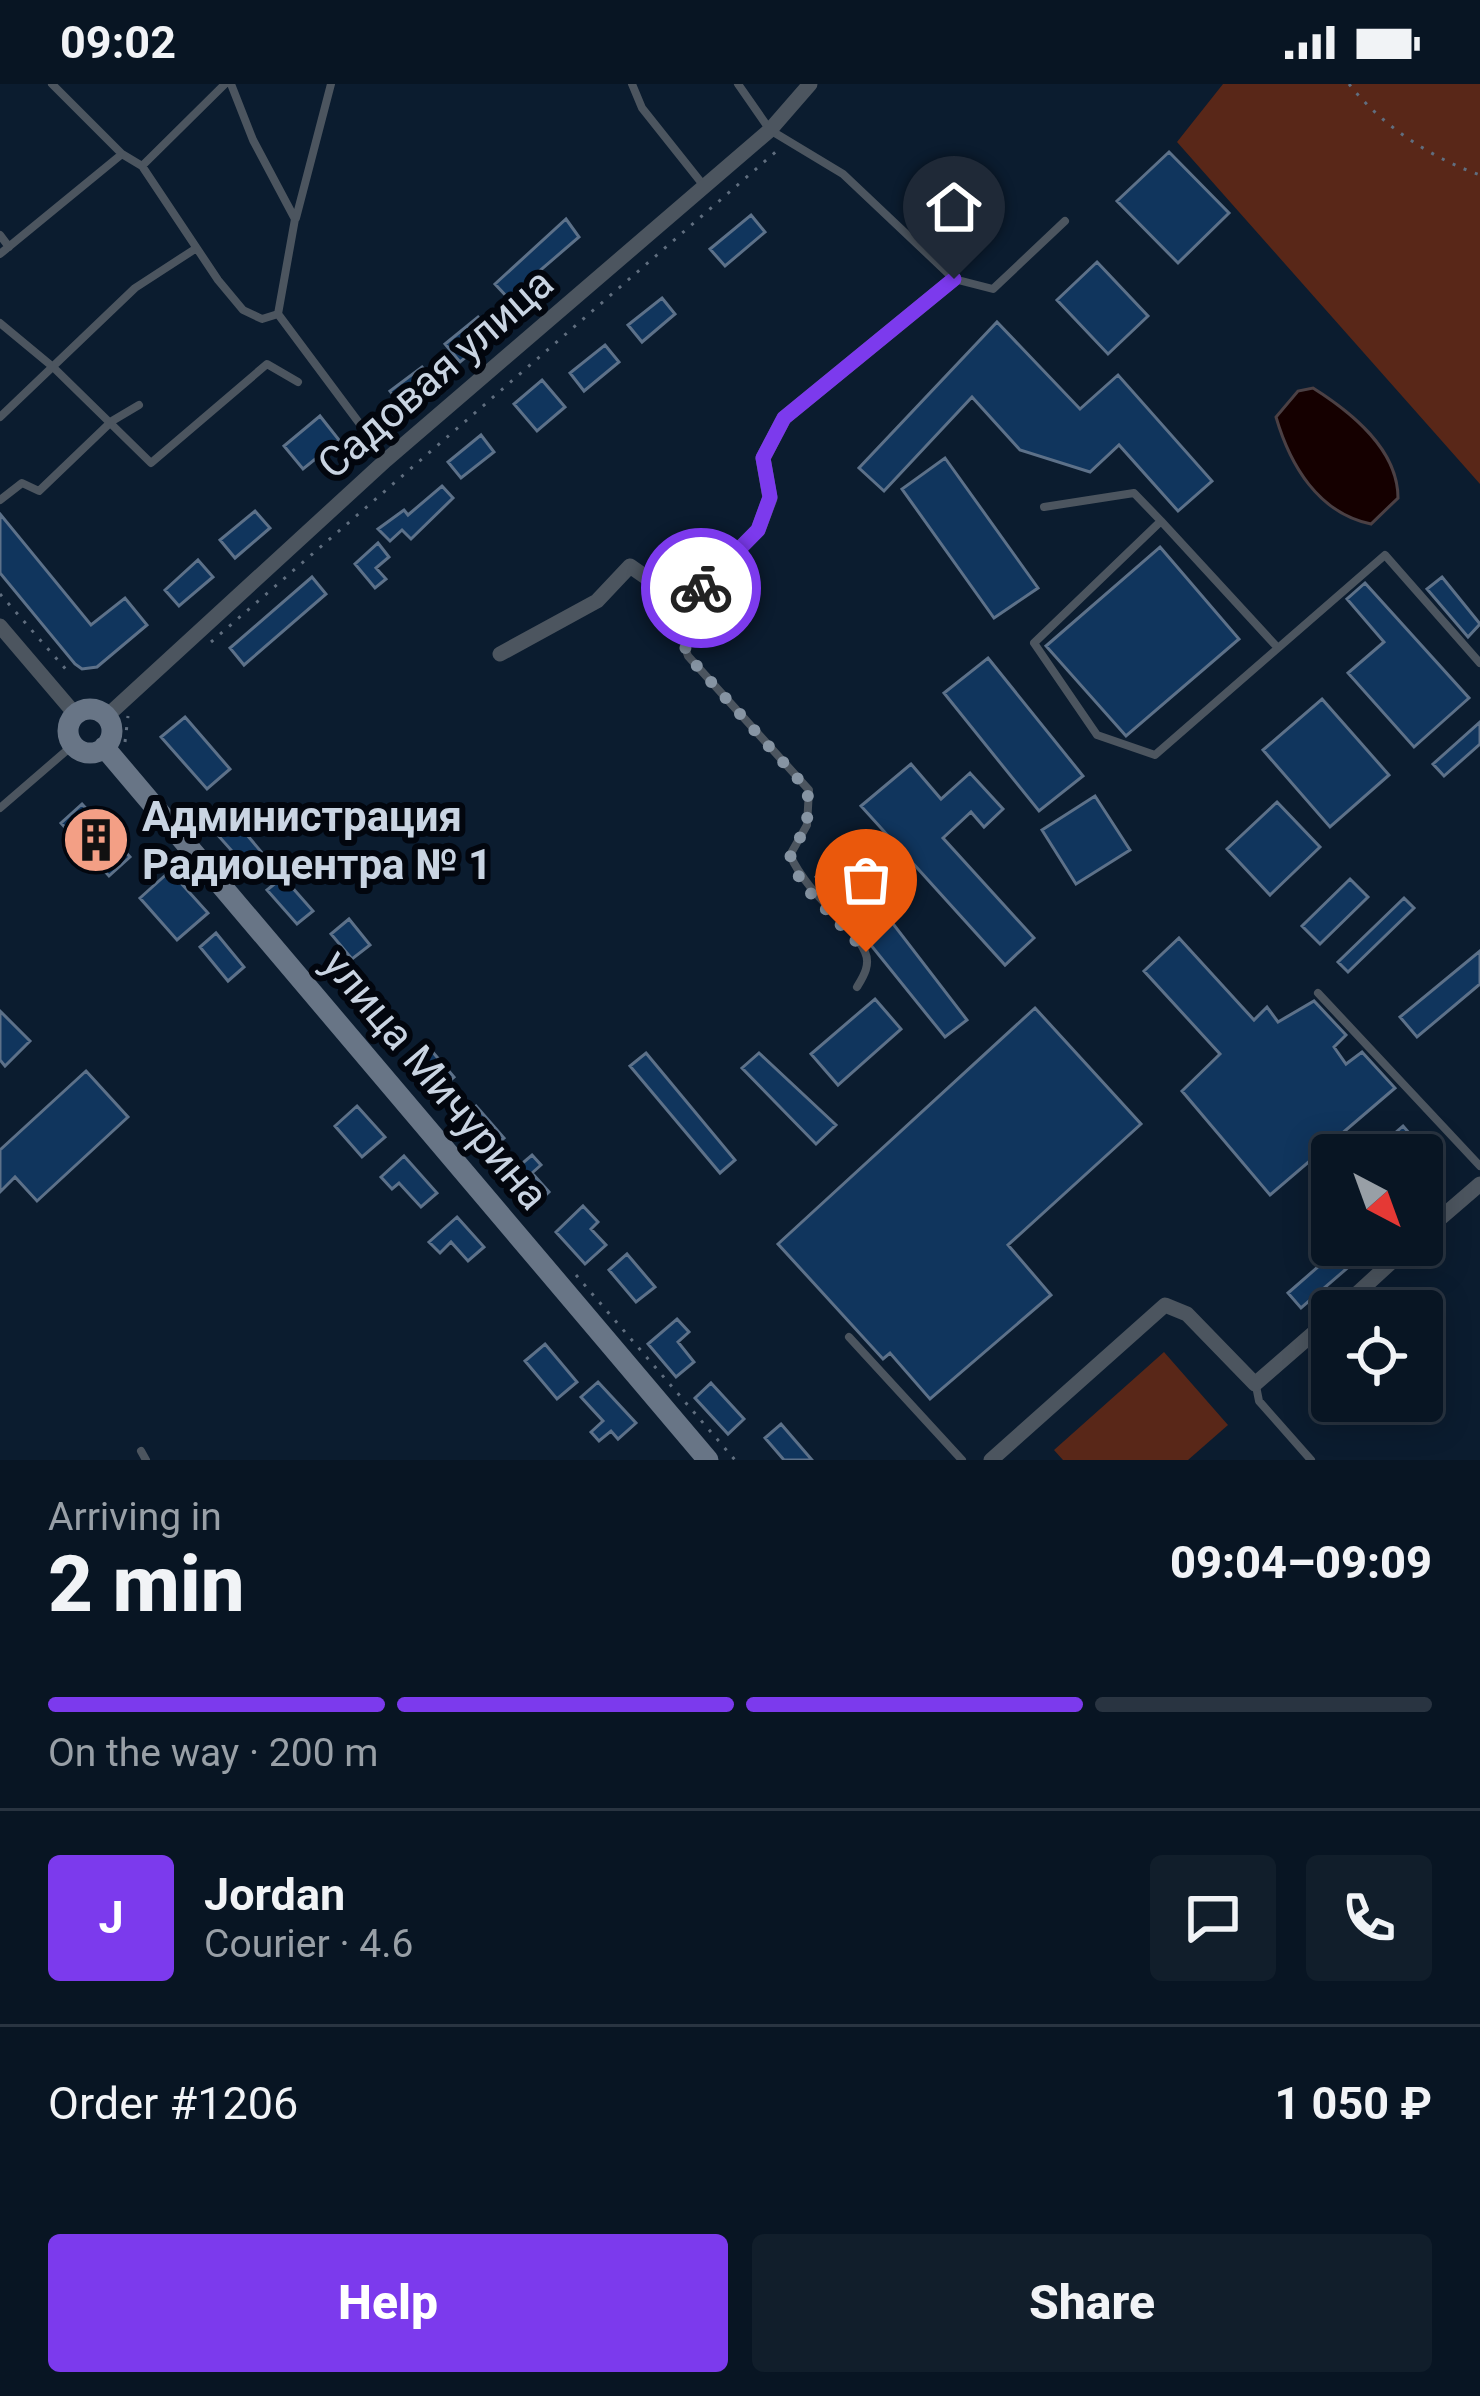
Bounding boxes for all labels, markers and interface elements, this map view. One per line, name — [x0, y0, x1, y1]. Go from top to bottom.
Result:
text: 09:02 — [60, 16, 176, 69]
pin — [903, 156, 1005, 279]
icon: home — [921, 174, 987, 240]
street label: Садовая улица — [308, 258, 563, 489]
courier — [641, 528, 761, 648]
icon: bike — [668, 555, 734, 621]
place label: Администрация Радиоцентра № 1 — [142, 792, 492, 889]
building icon: Администрация Радиоцентра № 1 — [61, 805, 131, 875]
pin — [815, 829, 917, 952]
icon: bag — [833, 847, 899, 913]
street label: улица Мичурина — [313, 939, 559, 1219]
north arrow — [1311, 1134, 1443, 1266]
map controls — [1311, 1134, 1443, 1422]
button: locate — [1311, 1290, 1443, 1422]
text: Arriving in — [48, 1494, 222, 1540]
text: 09:04–09:09 — [1170, 1536, 1432, 1589]
text: 2 min — [48, 1539, 245, 1630]
text: On the way · 200 m — [48, 1730, 379, 1776]
button: chat — [1150, 1855, 1276, 1981]
button: phone — [1306, 1855, 1432, 1981]
text: Jordan — [204, 1868, 345, 1921]
text: J — [98, 1891, 124, 1944]
text: Courier · 4.6 — [204, 1921, 413, 1967]
text: Order #1206 — [48, 2077, 298, 2130]
text: 1 050 ₽ — [1275, 2077, 1432, 2130]
button: Help — [48, 2234, 728, 2372]
button: Share — [752, 2234, 1432, 2372]

